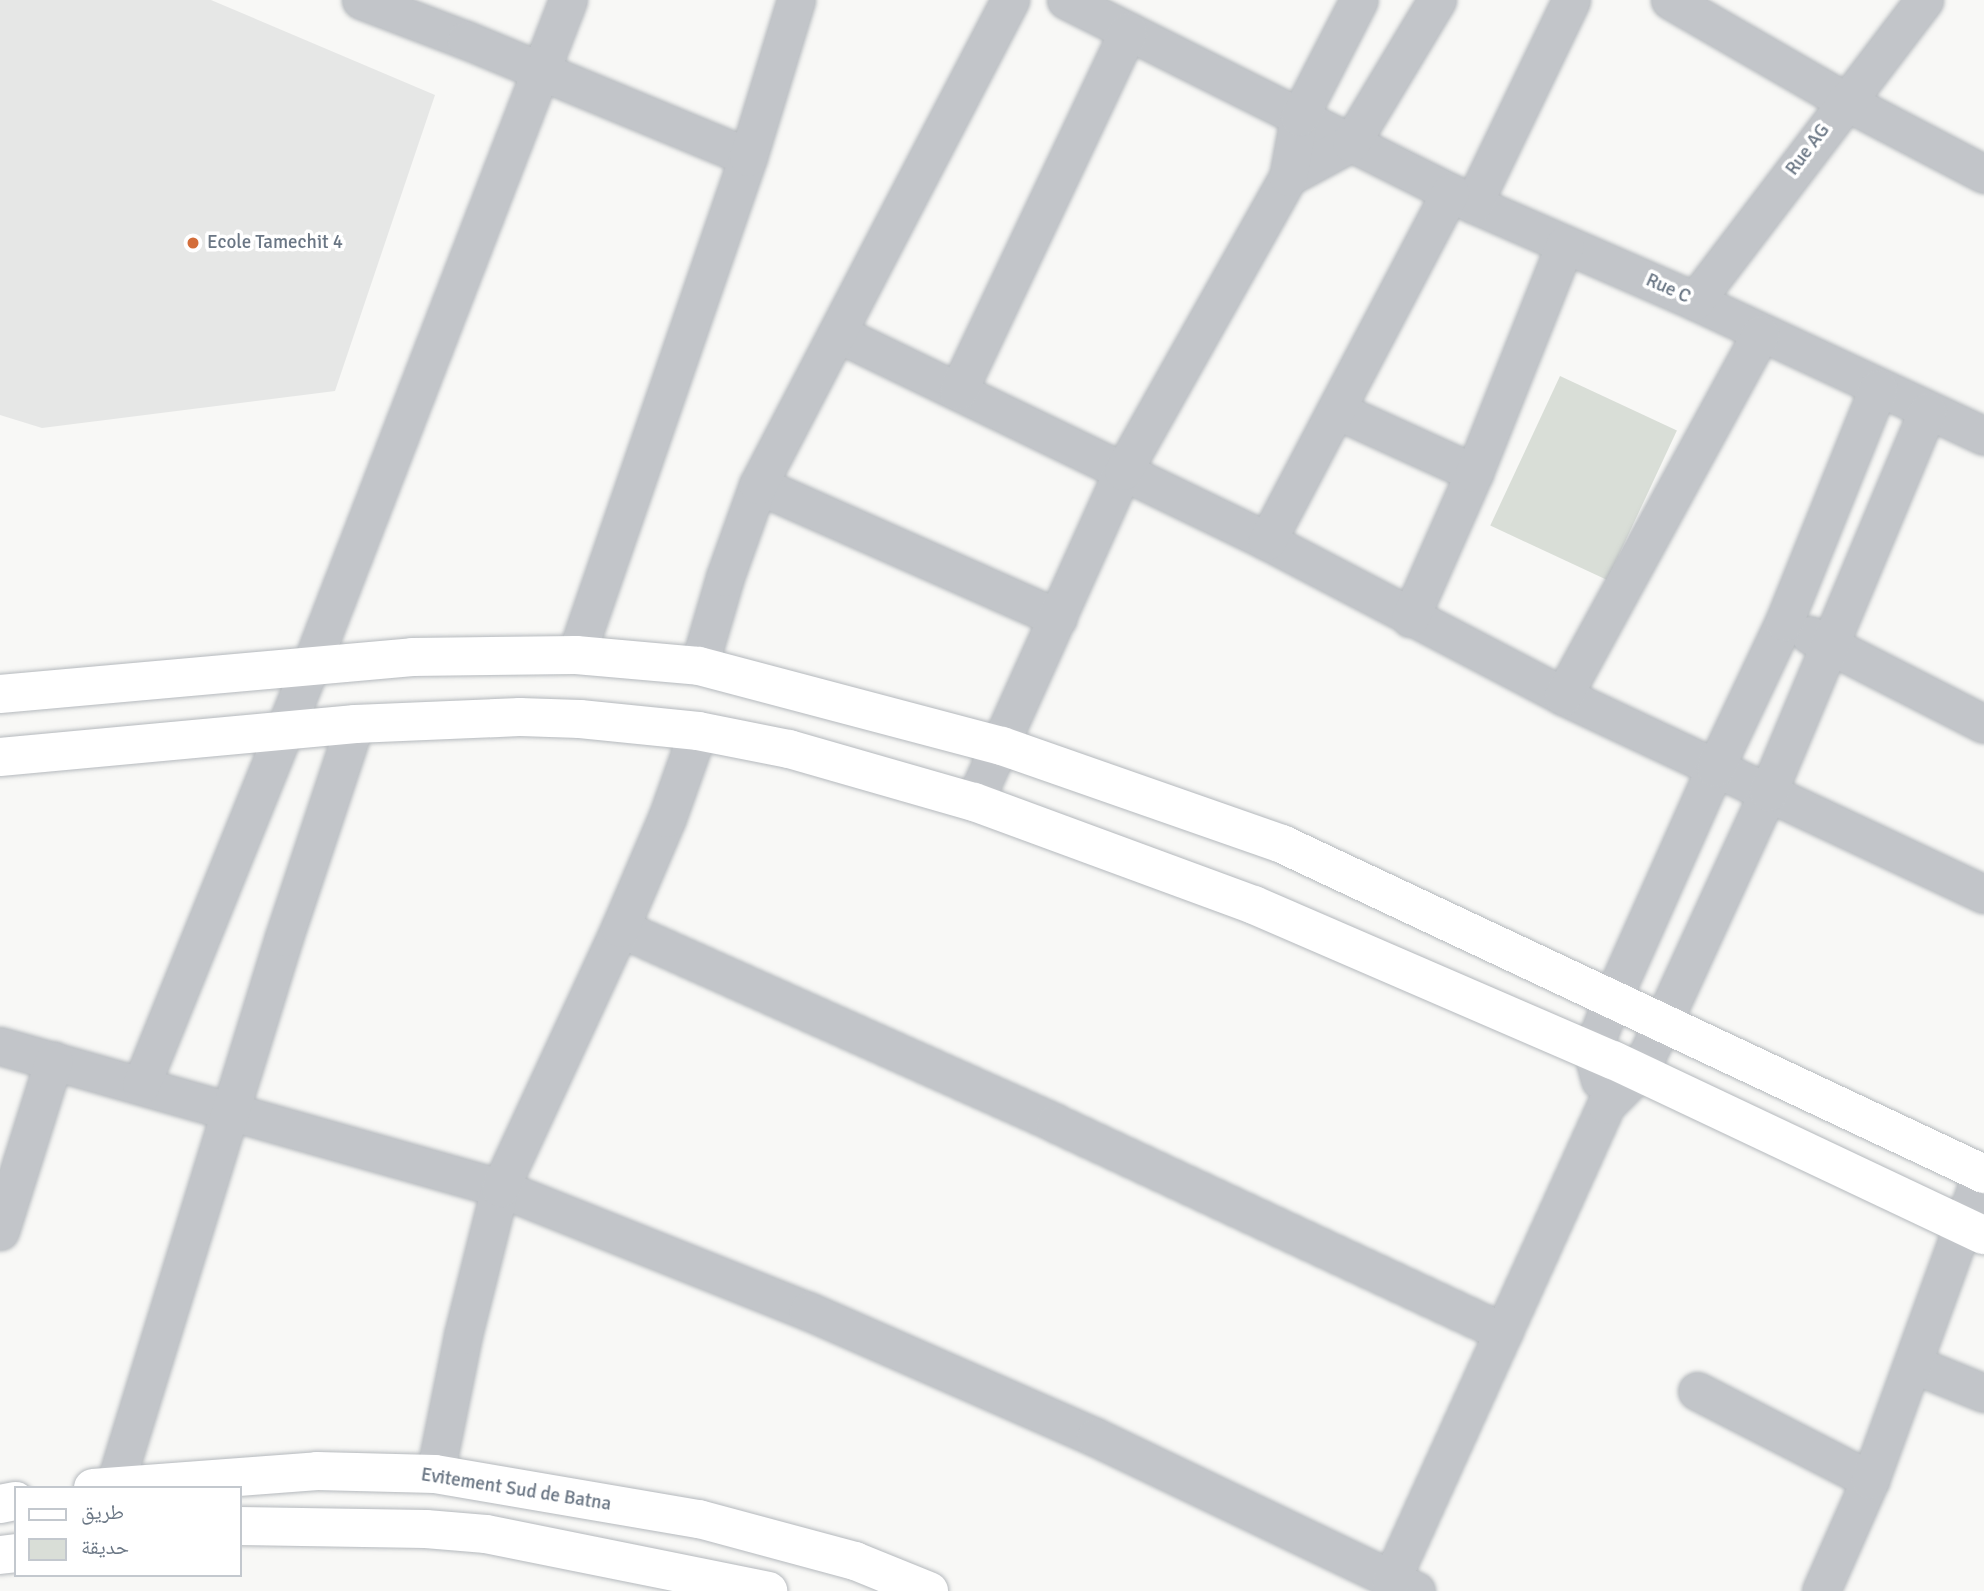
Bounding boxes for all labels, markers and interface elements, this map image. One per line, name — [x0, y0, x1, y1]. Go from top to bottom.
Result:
street label: Rue AG — [1781, 120, 1835, 180]
place label: Ecole Tamechit 4 — [207, 232, 343, 254]
marker: Ecole Tamechit 4 — [185, 235, 201, 251]
street label: Rue C — [1642, 269, 1694, 309]
street label: Evitement Sud de Batna — [419, 1464, 613, 1516]
legend — [14, 1486, 242, 1577]
text: طريق — [81, 1499, 124, 1525]
text: حديقة — [81, 1534, 129, 1560]

